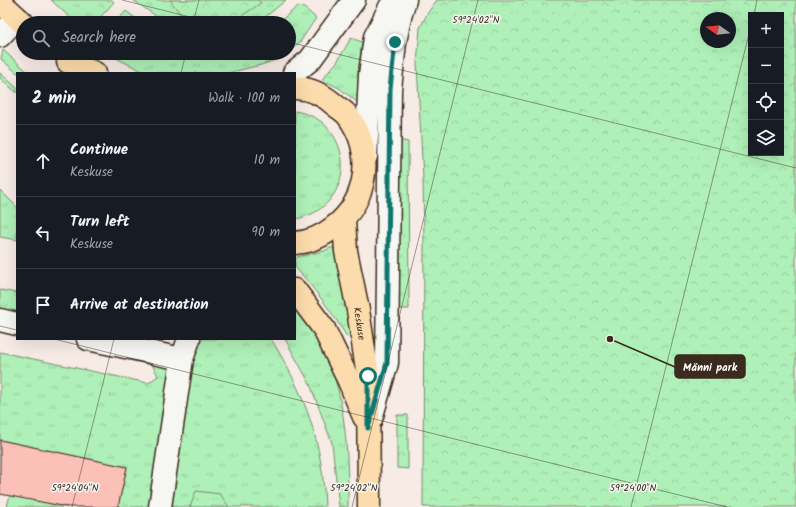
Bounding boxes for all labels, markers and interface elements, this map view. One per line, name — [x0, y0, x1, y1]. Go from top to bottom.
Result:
text: 59°24'02"N — [452, 12, 500, 28]
north arrow — [700, 12, 736, 48]
map controls — [748, 12, 784, 156]
button: + — [748, 12, 784, 48]
search box — [16, 16, 296, 60]
text: Search here — [62, 26, 136, 50]
icon: search — [30, 27, 52, 49]
route end — [386, 33, 404, 51]
button: − — [748, 48, 784, 84]
button: locate — [748, 84, 784, 120]
text: 2 min — [32, 85, 76, 112]
text: Walk · 100 m — [208, 88, 280, 109]
button: layers — [748, 120, 784, 156]
text: Continue — [70, 138, 128, 162]
icon: ahead — [32, 150, 54, 172]
text: 10 m — [254, 150, 280, 171]
text: Keskuse — [70, 162, 113, 183]
text: Turn left — [70, 210, 130, 234]
icon: left — [32, 222, 54, 244]
text: 90 m — [252, 222, 280, 243]
text: Keskuse — [70, 234, 113, 255]
text: Arrive at destination — [70, 293, 209, 317]
icon: arrive — [32, 294, 54, 316]
street label: Keskuse — [349, 306, 370, 342]
callout: Männi park — [675, 355, 745, 378]
text: Männi park — [683, 359, 738, 377]
route start — [359, 367, 377, 385]
text: 59°24'04"N — [52, 480, 99, 496]
text: 59°24'02"N — [330, 480, 378, 496]
text: 59°24'00"N — [610, 480, 656, 496]

